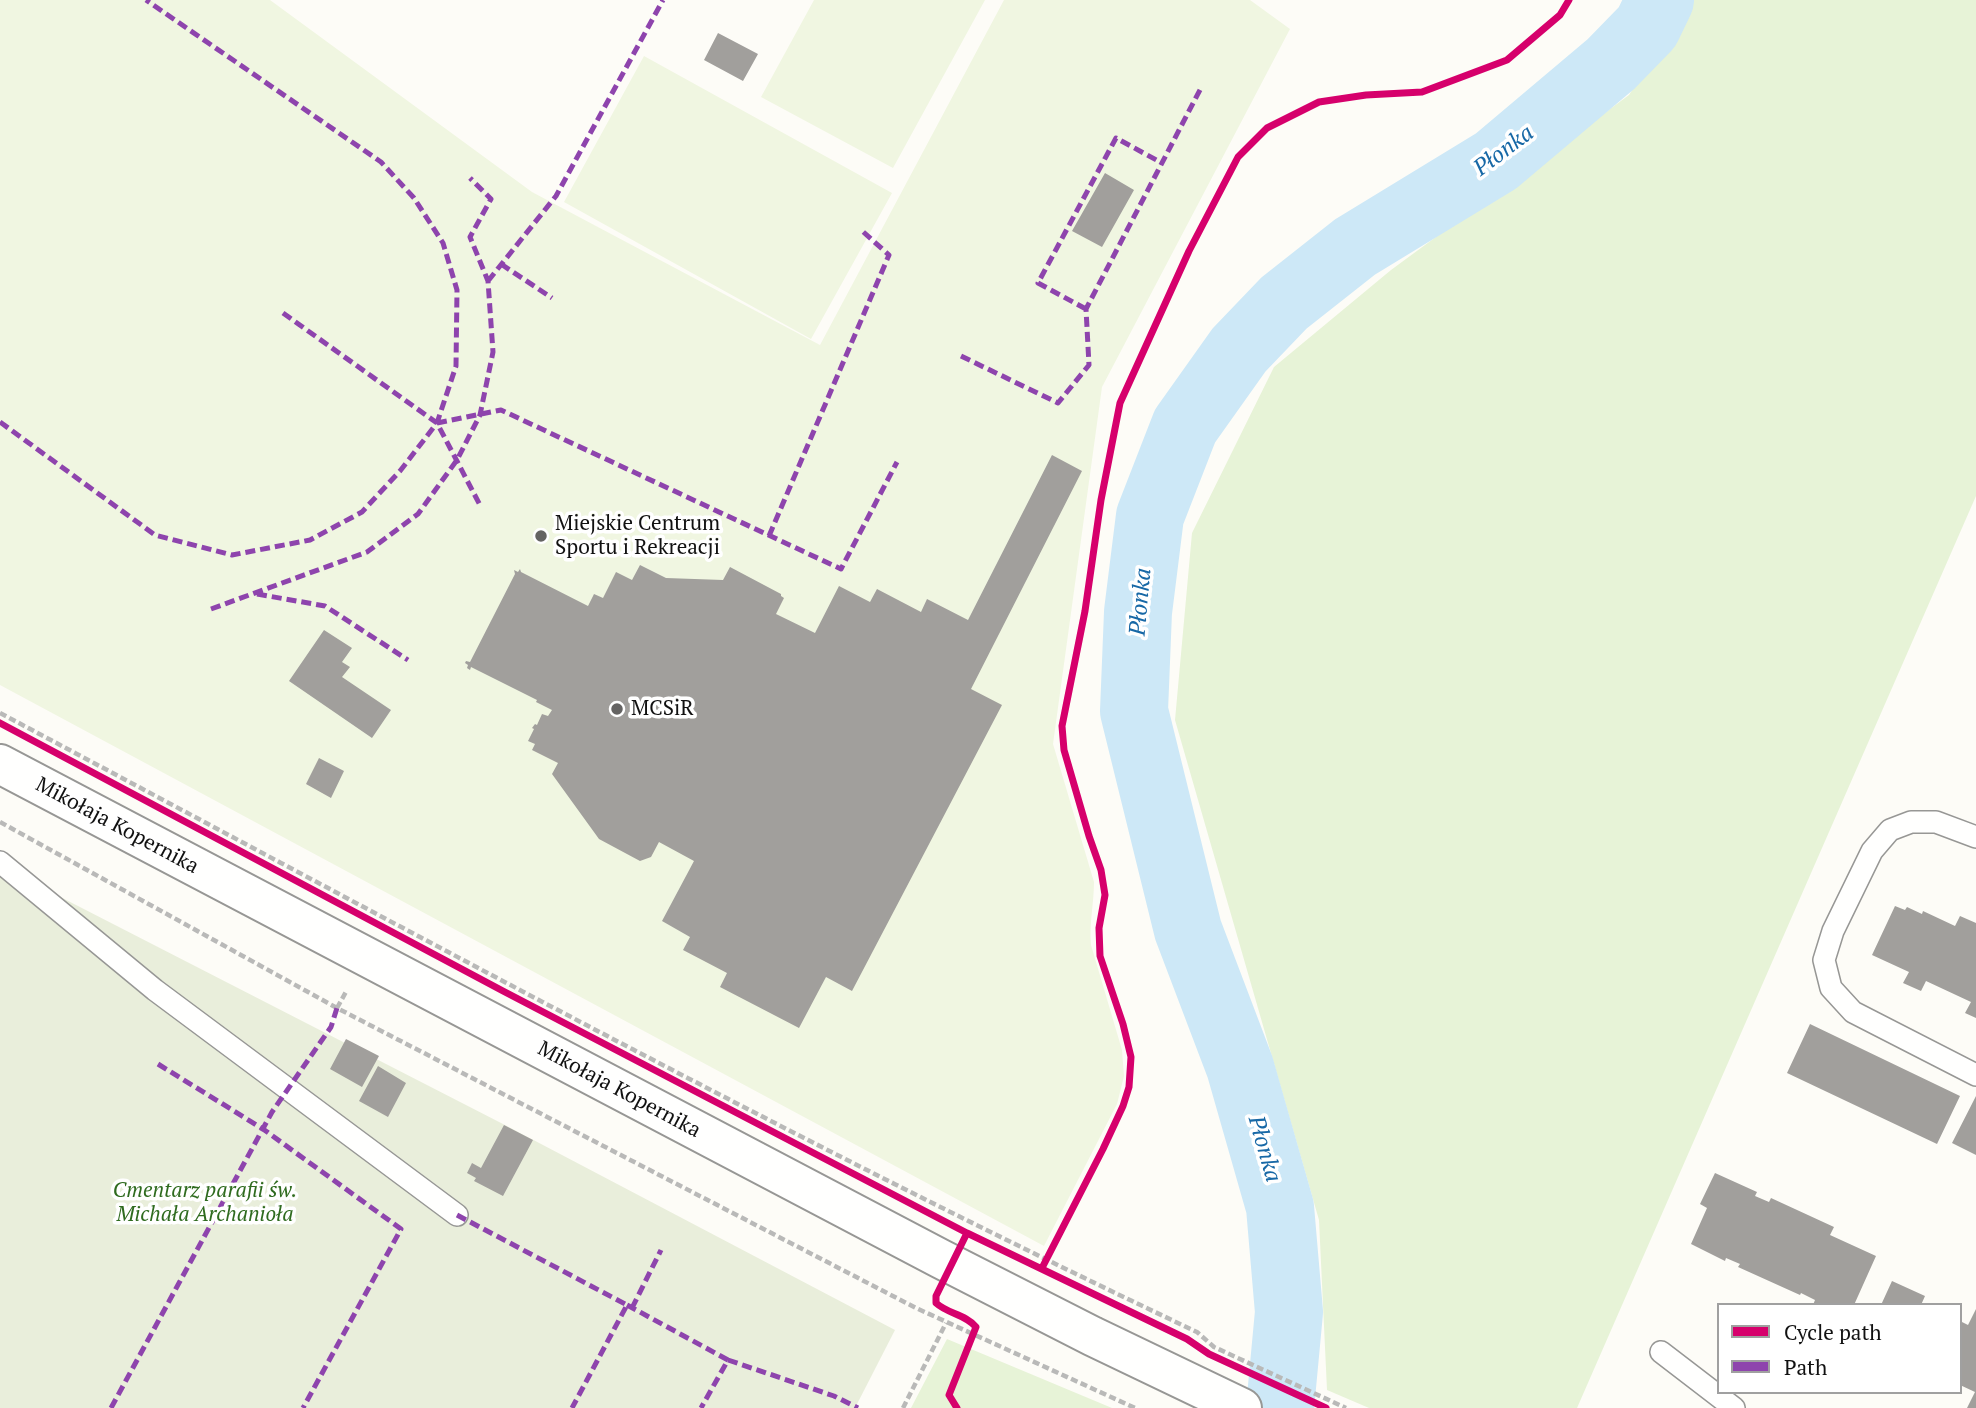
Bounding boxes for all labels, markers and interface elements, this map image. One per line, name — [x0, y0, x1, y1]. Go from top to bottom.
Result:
water label: Płonka — [1469, 120, 1539, 182]
place label: Miejskie Centrum Sportu i Rekreacji — [555, 511, 720, 561]
marker: Miejskie Centrum Sportu i Rekreacji — [533, 528, 549, 544]
water label: Płonka — [1124, 567, 1158, 637]
place label: MCSiR — [631, 696, 694, 722]
marker: MCSiR — [609, 701, 625, 717]
street label: Mikołaja Kopernika — [31, 772, 203, 880]
street label: Mikołaja Kopernika — [533, 1036, 705, 1144]
water label: Płonka — [1241, 1113, 1287, 1185]
park label: Cmentarz parafii św. Michała Archanioła — [113, 1178, 297, 1228]
legend — [1717, 1303, 1962, 1394]
text: Cycle path — [1784, 1318, 1882, 1346]
text: Path — [1784, 1353, 1827, 1381]

